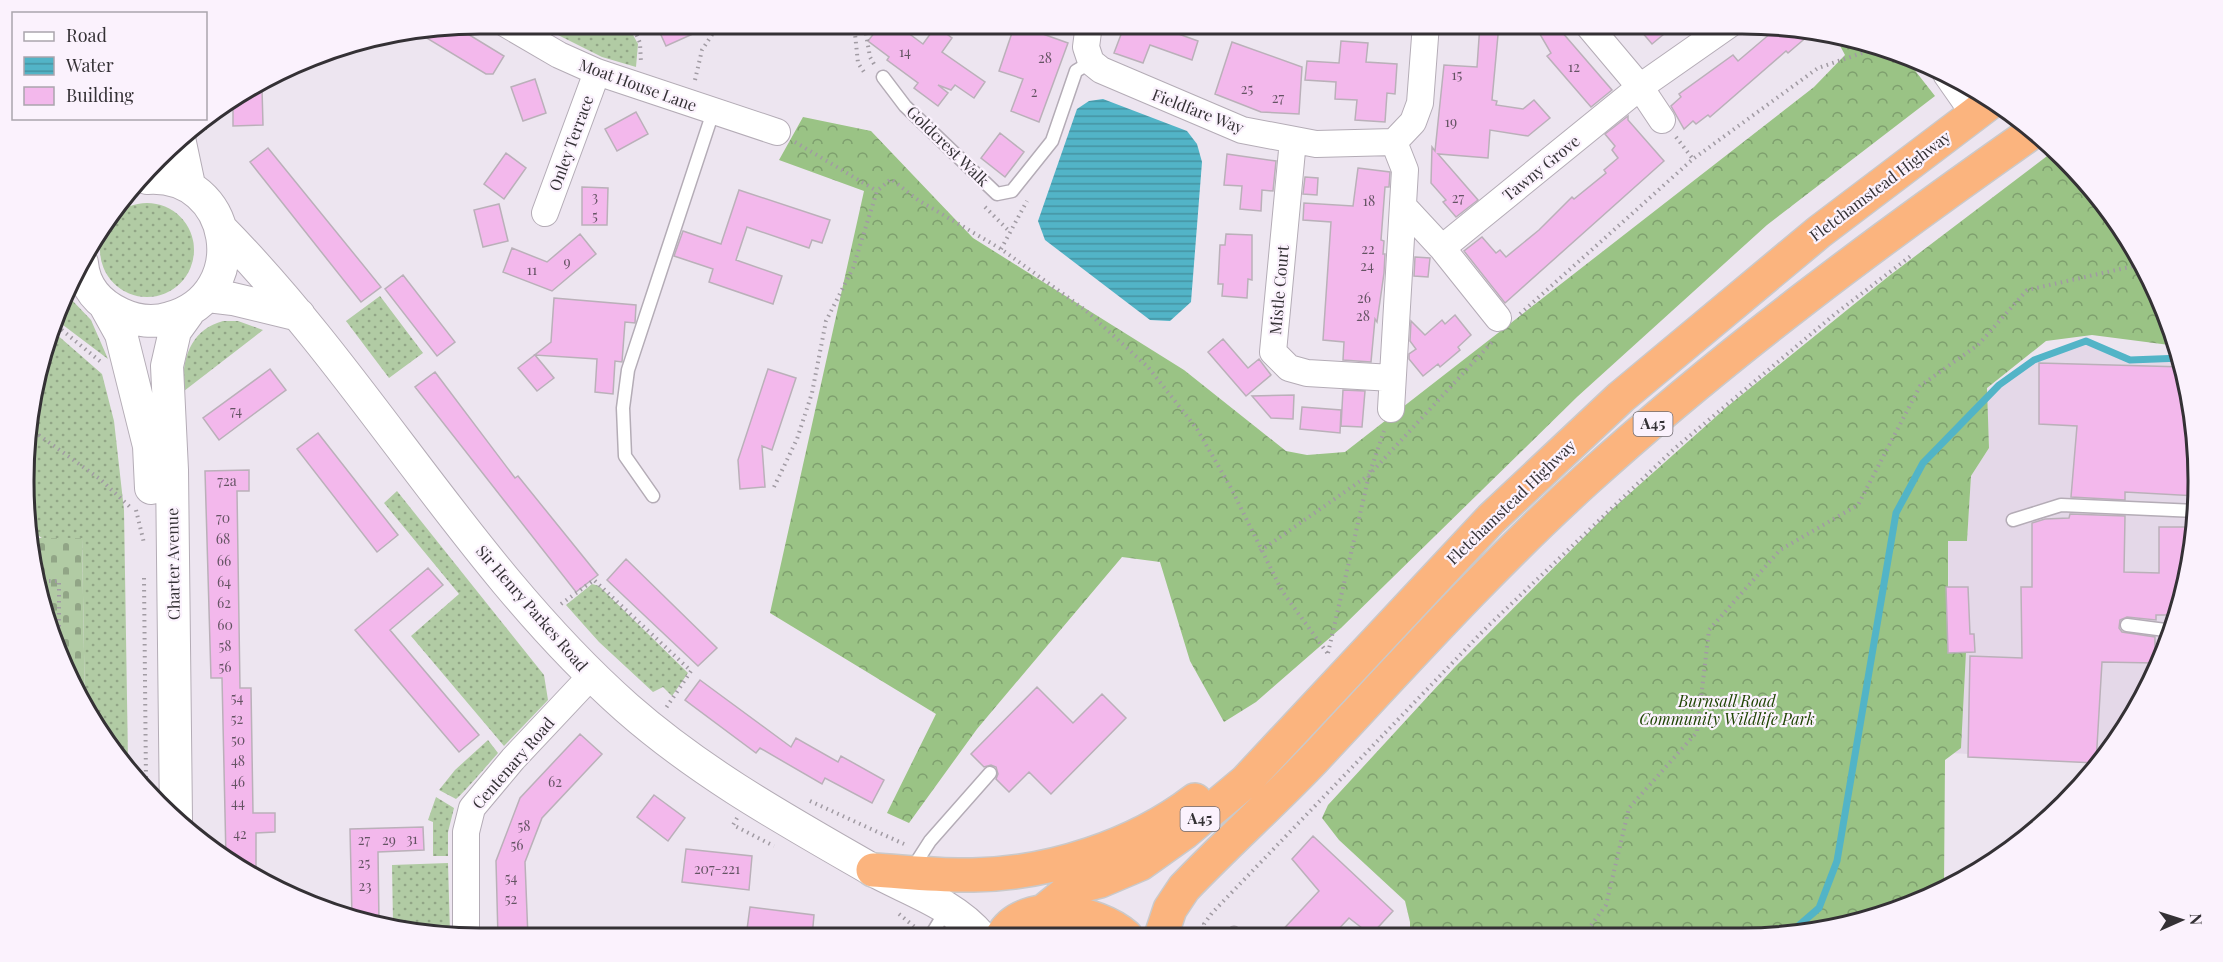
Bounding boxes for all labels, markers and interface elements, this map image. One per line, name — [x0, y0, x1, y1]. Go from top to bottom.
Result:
legend — [12, 12, 207, 120]
text: Road — [66, 23, 107, 47]
house number: 14 — [899, 42, 911, 61]
house number: 28 — [1038, 48, 1052, 67]
text: Water — [65, 53, 114, 77]
street label: Moat House Lane — [576, 53, 700, 116]
house number: 12 — [1568, 57, 1580, 76]
house number: 15 — [1452, 65, 1463, 84]
house number: 25 — [1241, 79, 1253, 98]
house number: 2 — [1031, 82, 1038, 101]
text: Building — [66, 83, 134, 107]
street label: Fieldfare Way — [1149, 83, 1247, 138]
house number: 27 — [1272, 88, 1285, 107]
street label: Onley Terrace — [543, 92, 598, 194]
street label: Goldcrest Walk — [902, 101, 994, 191]
house number: 19 — [1445, 112, 1457, 131]
street label: Fletchamstead Highway — [1805, 126, 1954, 246]
street label: Tawny Grove — [1498, 130, 1584, 205]
house number: 3 — [592, 187, 598, 206]
house number: 27 — [1452, 188, 1465, 207]
house number: 18 — [1363, 191, 1375, 210]
house number: 5 — [592, 206, 598, 225]
house number: 22 — [1361, 239, 1375, 258]
street label: Mistle Court — [1264, 244, 1293, 336]
house number: 9 — [563, 252, 571, 271]
house number: 24 — [1360, 256, 1374, 275]
house number: 11 — [527, 260, 537, 279]
house number: 26 — [1357, 288, 1371, 307]
house number: 28 — [1356, 306, 1370, 325]
house number: 74 — [230, 401, 242, 420]
road number: A45 — [1634, 412, 1672, 436]
street label: Fletchamstead Highway — [1442, 435, 1580, 569]
house number: 72a — [217, 471, 237, 490]
street label: Charter Avenue — [161, 508, 184, 620]
house number: 70 — [216, 508, 230, 527]
house number: 68 — [216, 529, 230, 548]
street label: Sir Henry Parkes Road — [472, 540, 593, 675]
house number: 66 — [217, 551, 231, 570]
house number: 64 — [217, 572, 231, 591]
house number: 62 — [217, 593, 231, 612]
house number: 60 — [217, 615, 233, 634]
house number: 58 — [218, 636, 232, 655]
house number: 56 — [218, 657, 232, 676]
house number: 54 — [231, 688, 243, 707]
park label: Burnsall Road Community Wildlife Park — [1639, 690, 1815, 729]
house number: 52 — [231, 709, 244, 728]
street label: Centenary Road — [467, 712, 558, 813]
house number: 50 — [231, 730, 245, 749]
house number: 48 — [231, 751, 245, 770]
house number: 46 — [231, 772, 245, 791]
house number: 62 — [548, 772, 562, 791]
house number: 44 — [231, 793, 245, 812]
road number: A45 — [1180, 807, 1220, 831]
house number: 58 — [517, 816, 531, 835]
house number: 42 — [233, 824, 247, 843]
house number: 31 — [406, 829, 418, 848]
house number: 27 — [358, 830, 371, 849]
house number: 29 — [382, 830, 396, 849]
house number: 56 — [510, 835, 524, 854]
house number: 25 — [358, 853, 370, 872]
house number: 207-221 — [694, 859, 740, 878]
house number: 54 — [505, 868, 517, 887]
house number: 23 — [358, 876, 372, 895]
house number: 52 — [505, 889, 518, 908]
north arrow — [2151, 890, 2211, 950]
text: N — [2186, 913, 2207, 926]

